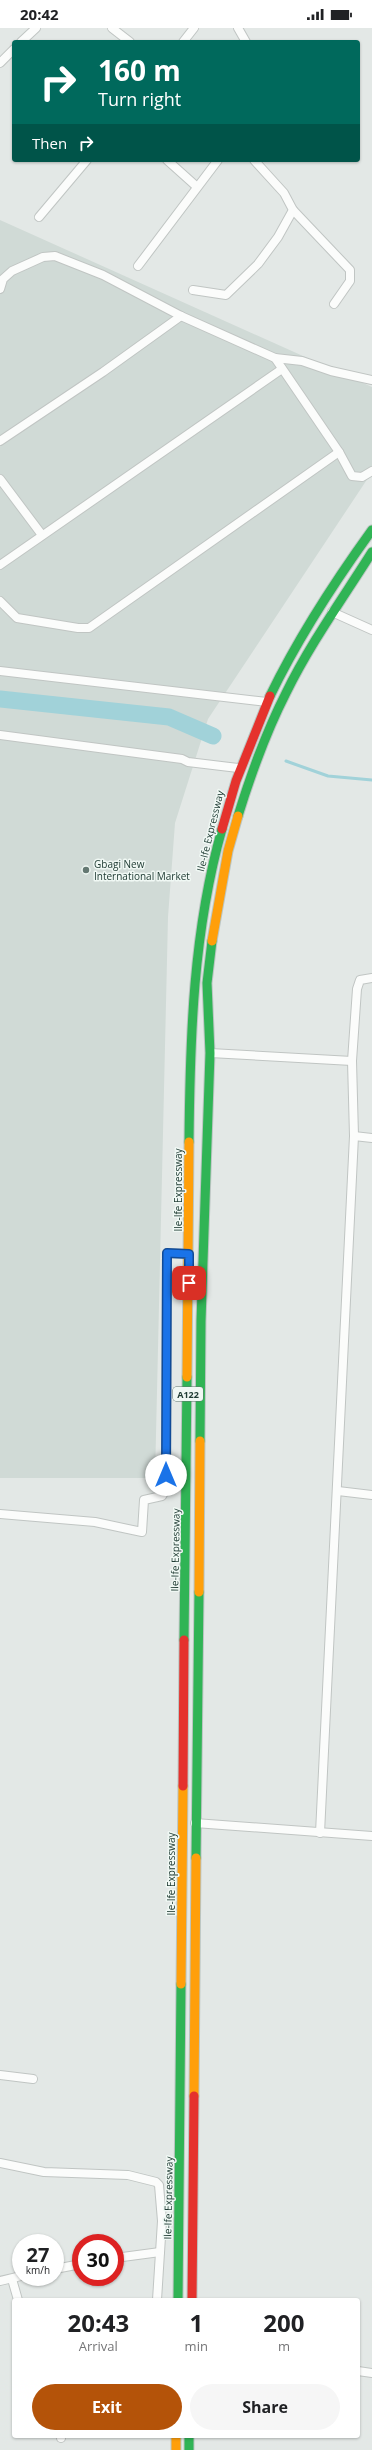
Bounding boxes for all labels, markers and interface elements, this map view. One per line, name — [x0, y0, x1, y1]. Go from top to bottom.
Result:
text: 20:42 — [20, 4, 59, 24]
text: 160 m — [98, 51, 181, 89]
icon: right — [32, 56, 84, 108]
text: Turn right — [98, 87, 181, 111]
icon: right — [75, 132, 97, 154]
text: Then — [32, 133, 67, 153]
street label: Ile-Ife Expressway — [193, 788, 227, 873]
place label: Gbagi New International Market — [94, 857, 190, 883]
marker: Gbagi New International Market — [81, 865, 91, 875]
street label: Ile-Ife Expressway — [171, 1148, 185, 1231]
pin — [172, 1266, 206, 1300]
icon: arrive — [178, 1272, 200, 1294]
road number: A122 — [173, 1387, 203, 1401]
position arrow — [145, 1454, 187, 1496]
street label: Ile-Ife Expressway — [167, 1507, 183, 1592]
street label: Ile-Ife Expressway — [164, 1832, 178, 1915]
street label: Ile-Ife Expressway — [160, 2155, 176, 2240]
speed limit sign: 30 — [72, 2234, 124, 2286]
text: 27 — [27, 2241, 49, 2268]
text: km/h — [26, 2263, 50, 2277]
text: 20:43 — [67, 2306, 129, 2339]
text: 1 — [189, 2306, 203, 2339]
text: 200 — [263, 2306, 305, 2339]
text: Arrival — [79, 2337, 118, 2355]
text: min — [185, 2337, 208, 2355]
text: m — [278, 2337, 290, 2355]
button: Exit — [32, 2384, 182, 2430]
button: Share — [190, 2384, 340, 2430]

